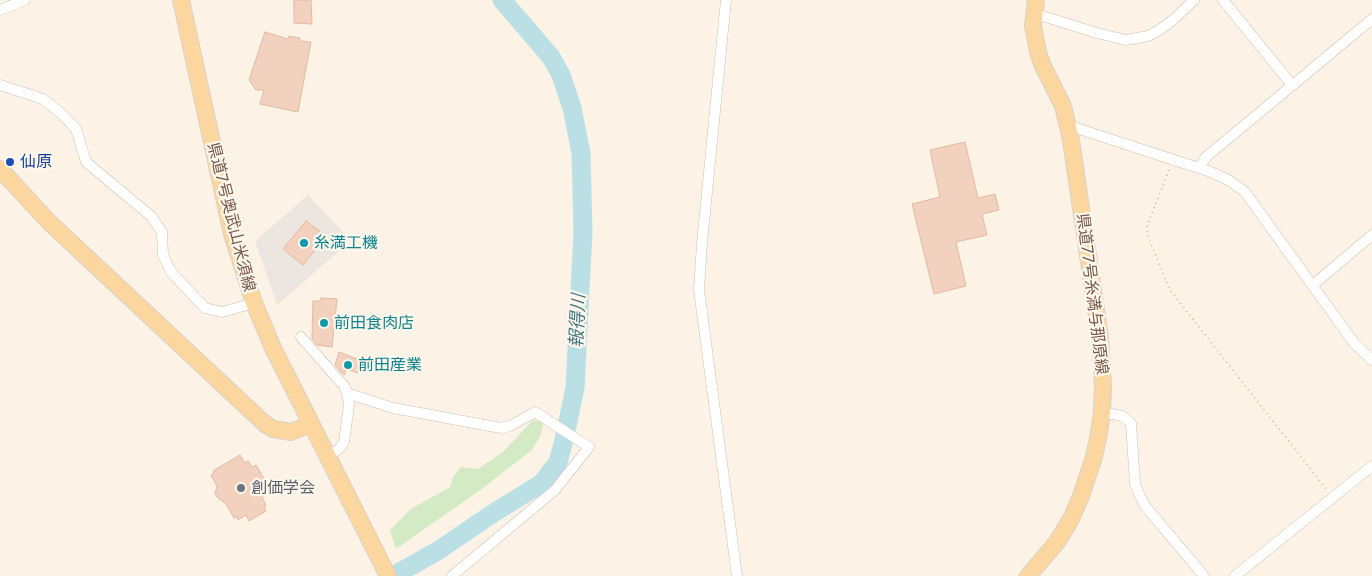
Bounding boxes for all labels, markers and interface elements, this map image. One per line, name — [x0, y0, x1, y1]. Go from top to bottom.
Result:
street label: 県道7号奥武山米須線 — [203, 140, 259, 294]
place label: 仙原 — [20, 152, 52, 172]
marker: 仙原 — [4, 156, 16, 168]
street label: 県道77号糸満与那原線 — [1073, 212, 1111, 376]
place label: 糸満工機 — [314, 233, 378, 253]
marker: 糸満工機 — [298, 237, 310, 249]
water label: 報得川 — [566, 293, 590, 349]
place label: 前田食肉店 — [334, 313, 414, 333]
marker: 前田食肉店 — [318, 317, 330, 329]
place label: 前田産業 — [358, 355, 422, 375]
marker: 前田産業 — [342, 359, 354, 371]
place label: 創価学会 — [251, 478, 315, 498]
marker: 創価学会 — [235, 482, 247, 494]

